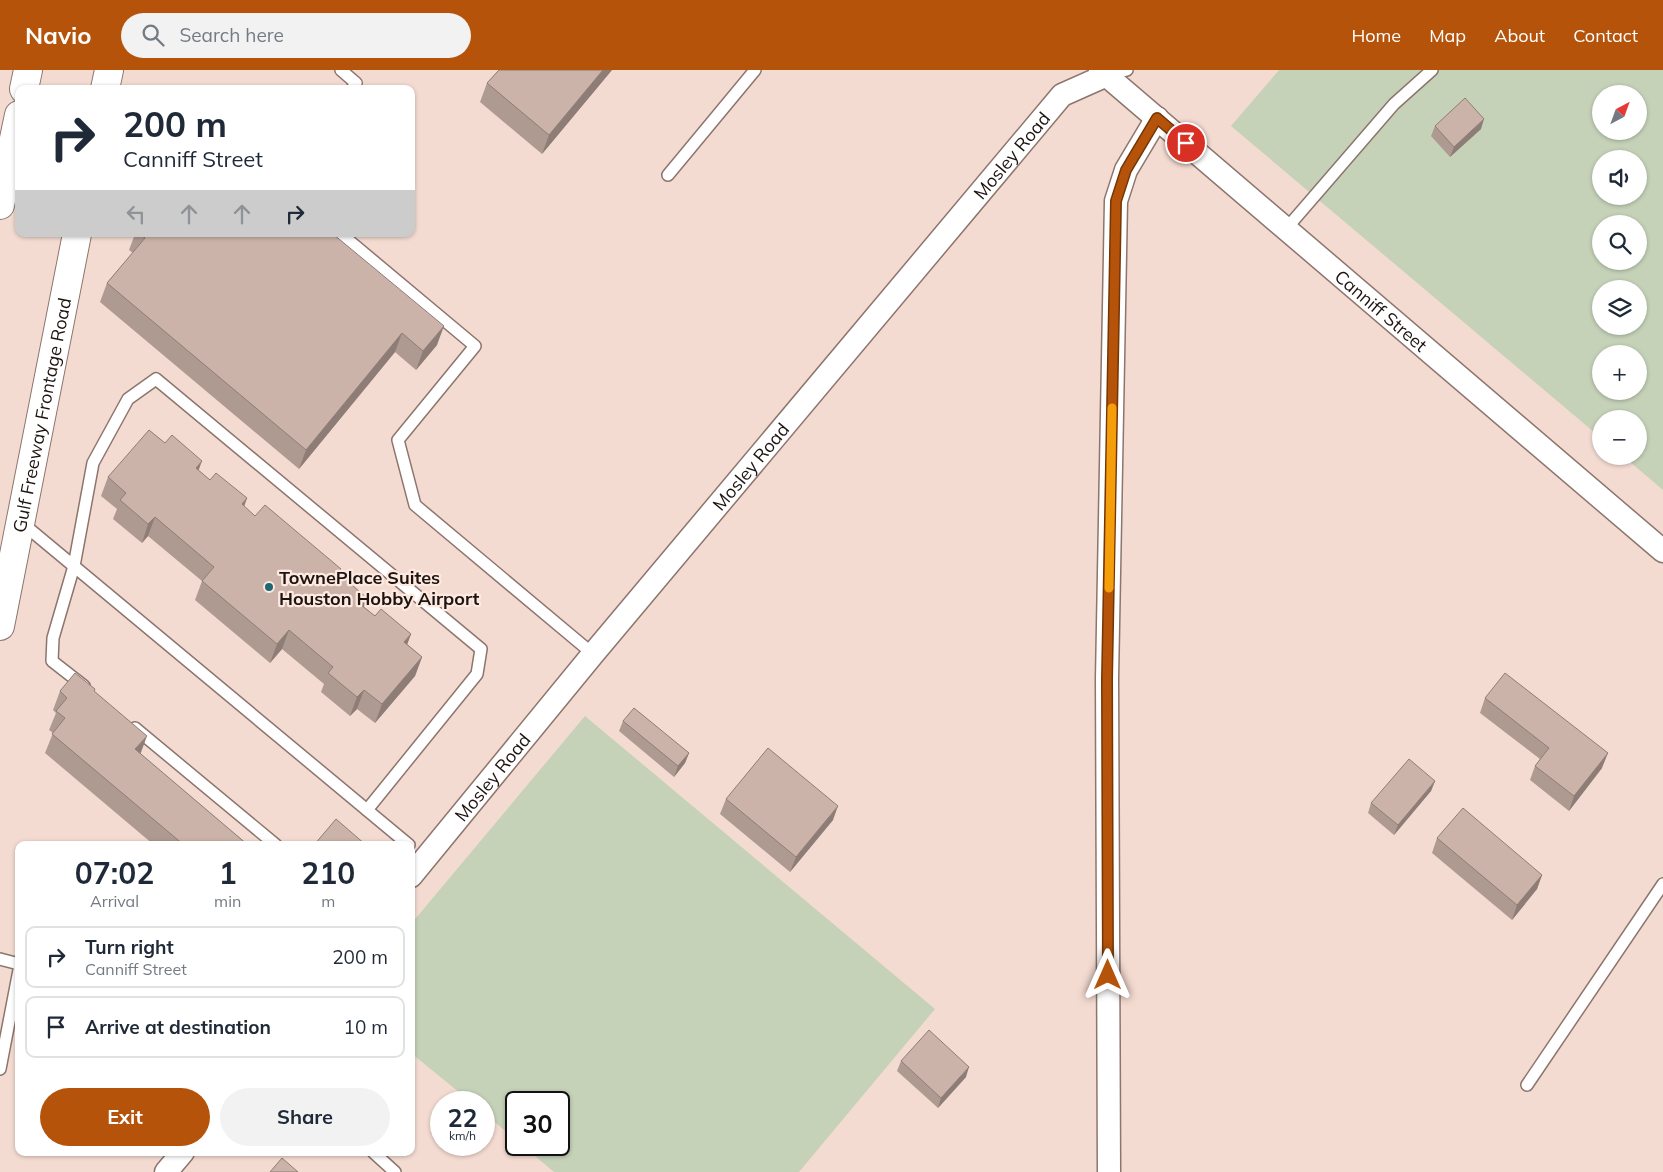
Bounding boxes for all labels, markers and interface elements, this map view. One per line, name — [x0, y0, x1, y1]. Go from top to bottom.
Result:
search box — [121, 13, 471, 58]
text: Navio — [25, 20, 91, 50]
icon: search — [139, 21, 167, 49]
text: Search here — [179, 23, 284, 47]
text: Home — [1351, 24, 1401, 47]
text: Map — [1429, 24, 1466, 47]
text: About — [1494, 24, 1545, 47]
text: Contact — [1573, 24, 1638, 47]
north arrow — [1592, 85, 1648, 140]
map controls — [1592, 85, 1647, 465]
text: 200 m — [123, 102, 227, 146]
icon: right — [40, 105, 105, 170]
street label: Mosley Road — [968, 107, 1055, 204]
pin — [1165, 122, 1207, 164]
icon: arrive — [1172, 129, 1200, 157]
text: Canniff Street — [123, 145, 263, 173]
button: sound — [1592, 150, 1647, 205]
icon: left — [122, 200, 150, 228]
icon: ahead — [175, 200, 203, 228]
icon: ahead — [228, 200, 256, 228]
icon: right — [281, 200, 309, 228]
button: search — [1592, 215, 1647, 270]
street label: Canniff Street — [1330, 264, 1432, 356]
button: layers — [1592, 280, 1647, 335]
street label: Gulf Freeway Frontage Road — [7, 296, 76, 534]
button: + — [1592, 345, 1647, 400]
button: − — [1592, 410, 1647, 465]
street label: Mosley Road — [707, 418, 794, 515]
place label: TownePlace Suites Houston Hobby Airport — [279, 566, 480, 610]
marker: TownePlace Suites Houston Hobby Airport — [263, 581, 275, 593]
street label: Mosley Road — [449, 728, 535, 826]
text: 07:02 — [75, 854, 154, 892]
text: 1 — [219, 854, 237, 892]
text: 210 — [301, 854, 355, 892]
text: Arrival — [90, 891, 139, 911]
text: min — [214, 891, 241, 911]
text: m — [321, 891, 335, 911]
text: Turn right — [85, 935, 174, 959]
icon: right — [42, 943, 70, 971]
text: 200 m — [332, 945, 388, 969]
position arrow — [1081, 948, 1133, 1000]
text: Canniff Street — [85, 959, 187, 979]
icon: arrive — [42, 1013, 70, 1041]
text: Arrive at destination — [85, 1015, 271, 1039]
text: 10 m — [344, 1015, 388, 1039]
button: Exit — [40, 1088, 210, 1146]
button: Share — [220, 1088, 390, 1146]
speed limit sign: 30 — [505, 1091, 570, 1156]
text: 22 — [447, 1102, 478, 1133]
text: km/h — [449, 1128, 476, 1143]

